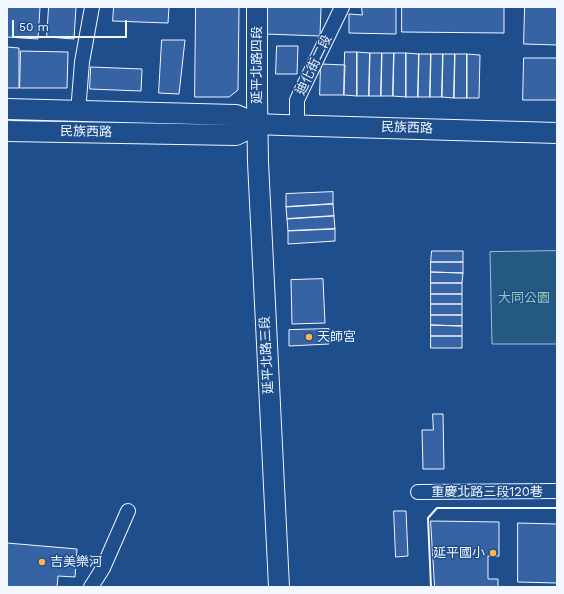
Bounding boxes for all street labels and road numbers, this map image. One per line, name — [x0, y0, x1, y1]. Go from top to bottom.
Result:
street label: 延平北路四段 — [249, 26, 265, 104]
street label: 迪化街二段 — [293, 32, 335, 98]
street label: 民族西路 — [381, 119, 433, 137]
street label: 民族西路 — [60, 124, 112, 140]
street label: 延平北路三段 — [257, 316, 277, 394]
street label: 重慶北路三段120巷 — [431, 484, 543, 500]

